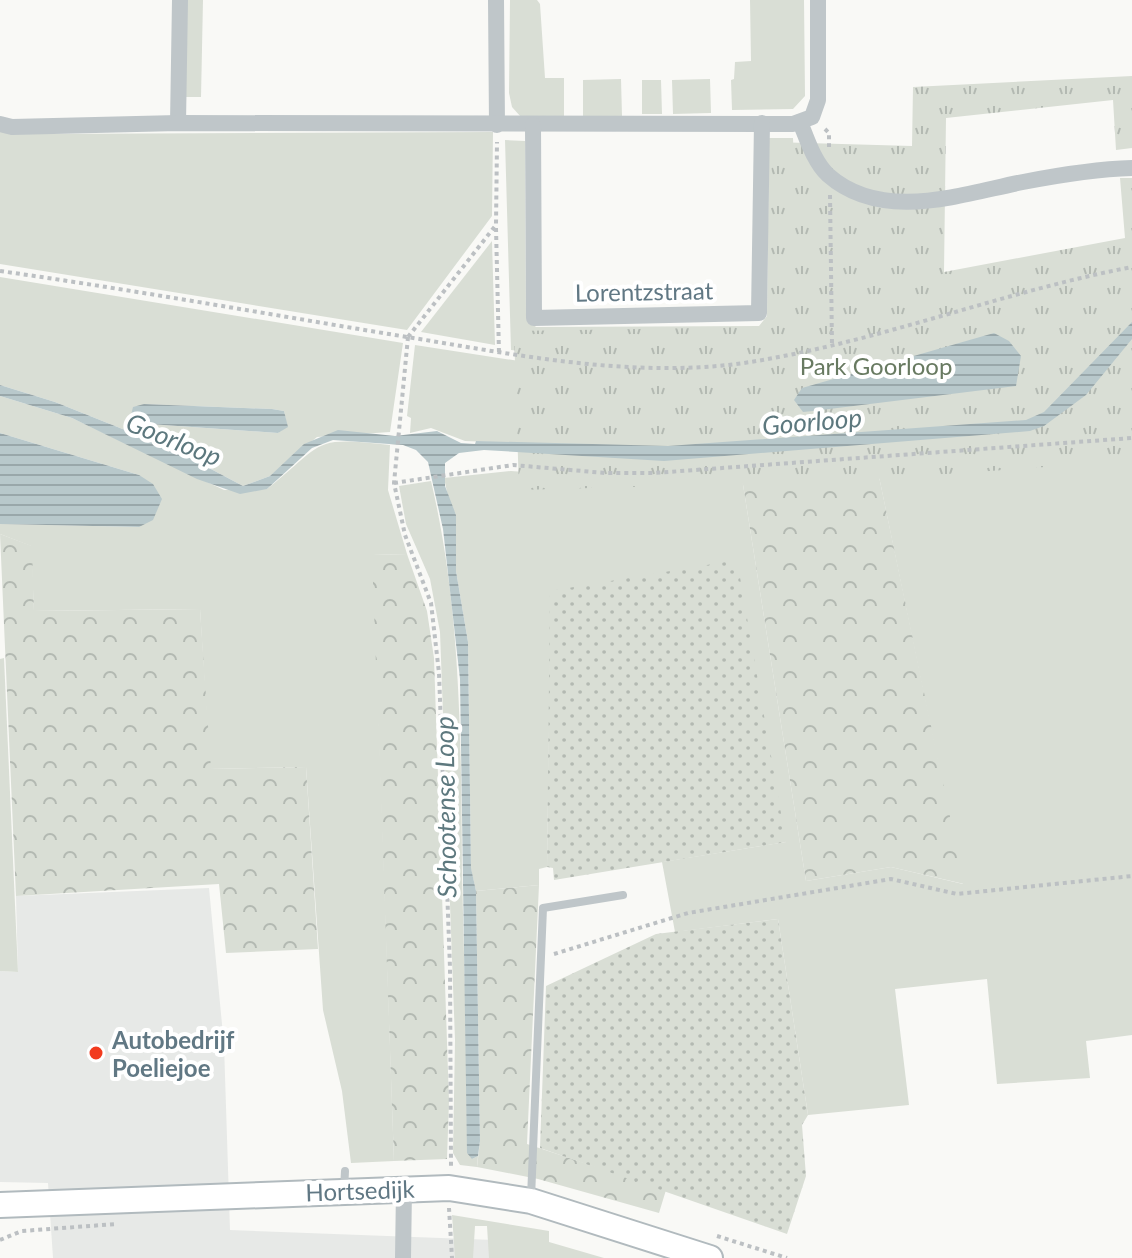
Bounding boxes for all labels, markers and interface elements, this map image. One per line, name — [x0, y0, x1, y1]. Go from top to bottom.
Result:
street label: Lorentzstraat — [575, 275, 714, 307]
park label: Park Goorloop — [800, 351, 952, 380]
water label: Goorloop — [761, 401, 863, 441]
water label: Goorloop — [122, 405, 226, 473]
water label: Schootense Loop — [427, 716, 463, 898]
place label: Autobedrijf Poeliejoe — [111, 1025, 235, 1082]
marker: Autobedrijf Poeliejoe — [87, 1044, 105, 1062]
street label: Hortsedijk — [305, 1174, 416, 1206]

